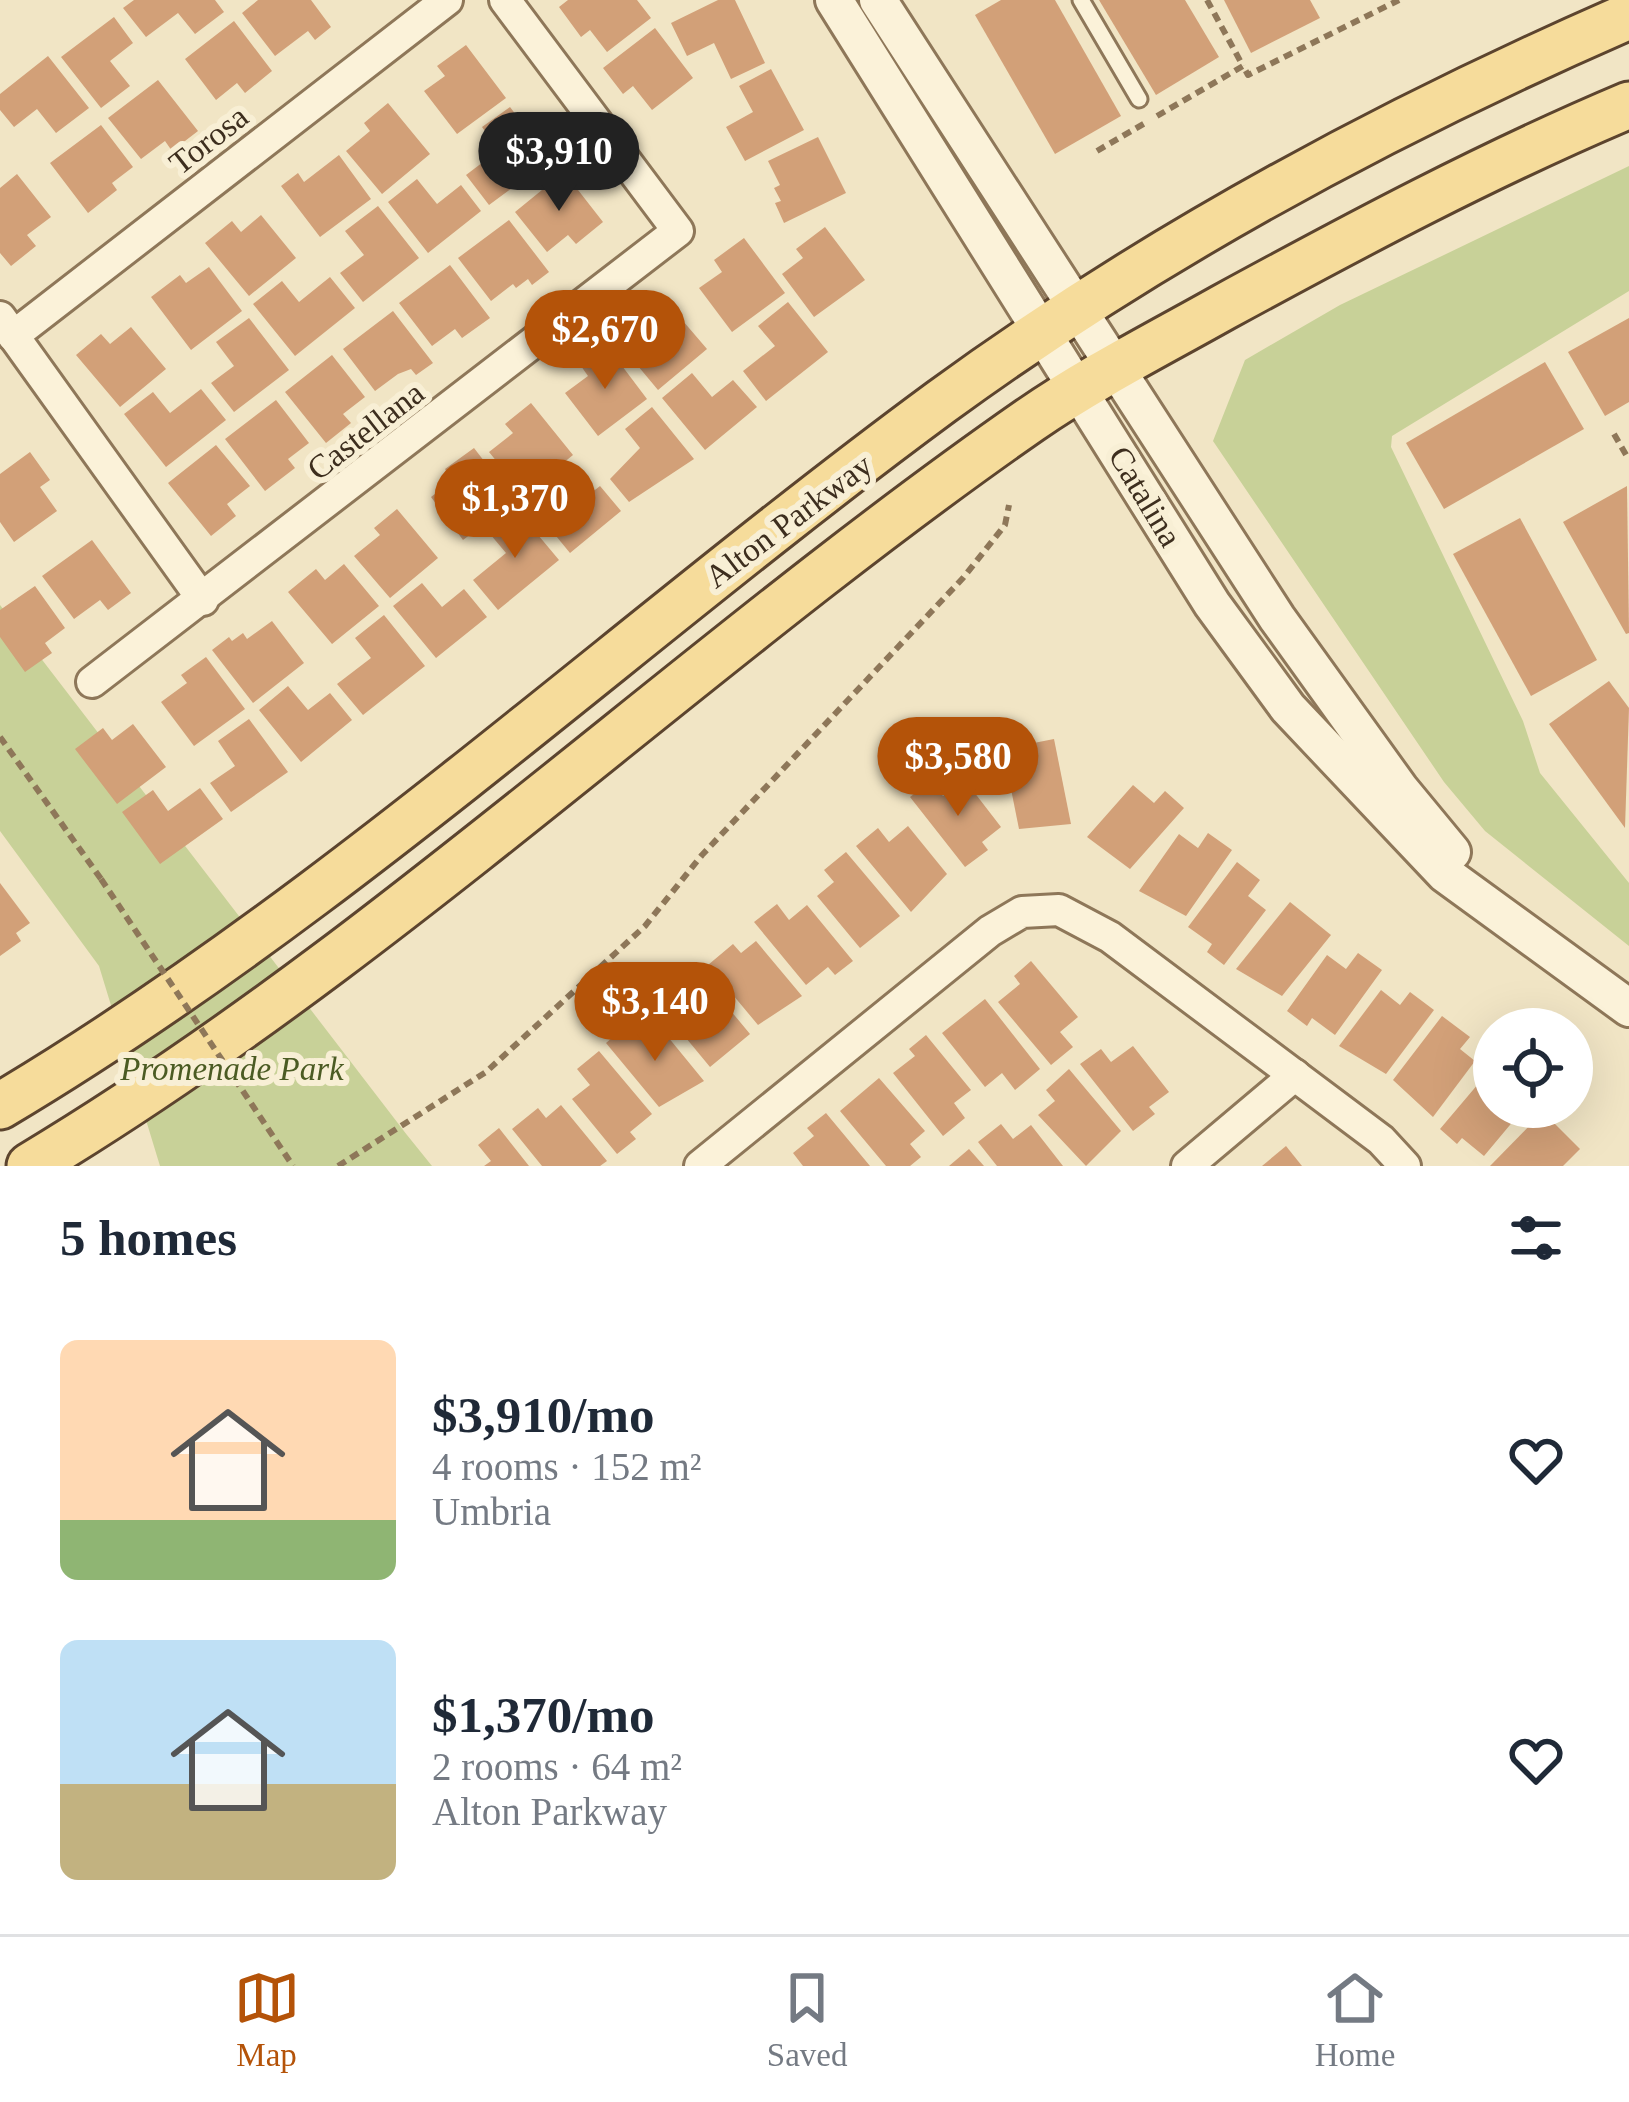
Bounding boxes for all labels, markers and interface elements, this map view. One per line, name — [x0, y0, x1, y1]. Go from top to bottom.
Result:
street label: Torosa — [162, 98, 255, 181]
pin: $3,910 — [461, 112, 657, 214]
text: $3,910 — [505, 129, 613, 172]
pin: $2,670 — [507, 290, 703, 392]
text: $2,670 — [551, 307, 659, 350]
street label: Castellana — [300, 374, 431, 487]
street label: Catalina — [1101, 440, 1189, 553]
street label: Alton Parkway — [698, 446, 879, 595]
pin: $1,370 — [417, 459, 613, 561]
text: $1,370 — [461, 476, 569, 519]
pin: $3,580 — [860, 717, 1056, 819]
text: $3,580 — [904, 734, 1012, 777]
pin: $3,140 — [557, 962, 753, 1064]
text: $3,140 — [601, 979, 709, 1022]
map controls — [1473, 1008, 1593, 1128]
button: locate — [1473, 1008, 1593, 1128]
park label: Promenade Park — [119, 1051, 345, 1087]
icon: filters — [1503, 1205, 1569, 1271]
text: 5 homes — [60, 1210, 237, 1266]
text: $3,910/mo — [432, 1387, 654, 1443]
icon: home — [156, 1388, 300, 1532]
icon: heart — [1503, 1427, 1569, 1493]
text: 4 rooms · 152 m² — [432, 1445, 702, 1488]
text: Umbria — [432, 1490, 551, 1533]
text: $1,370/mo — [432, 1687, 654, 1743]
icon: home — [156, 1688, 300, 1832]
icon: heart — [1503, 1727, 1569, 1793]
text: 2 rooms · 64 m² — [432, 1745, 682, 1788]
text: Alton Parkway — [432, 1790, 667, 1833]
tab: Map — [234, 1965, 300, 2074]
tab: Saved — [767, 1965, 847, 2074]
tab: Home — [1315, 1965, 1395, 2074]

